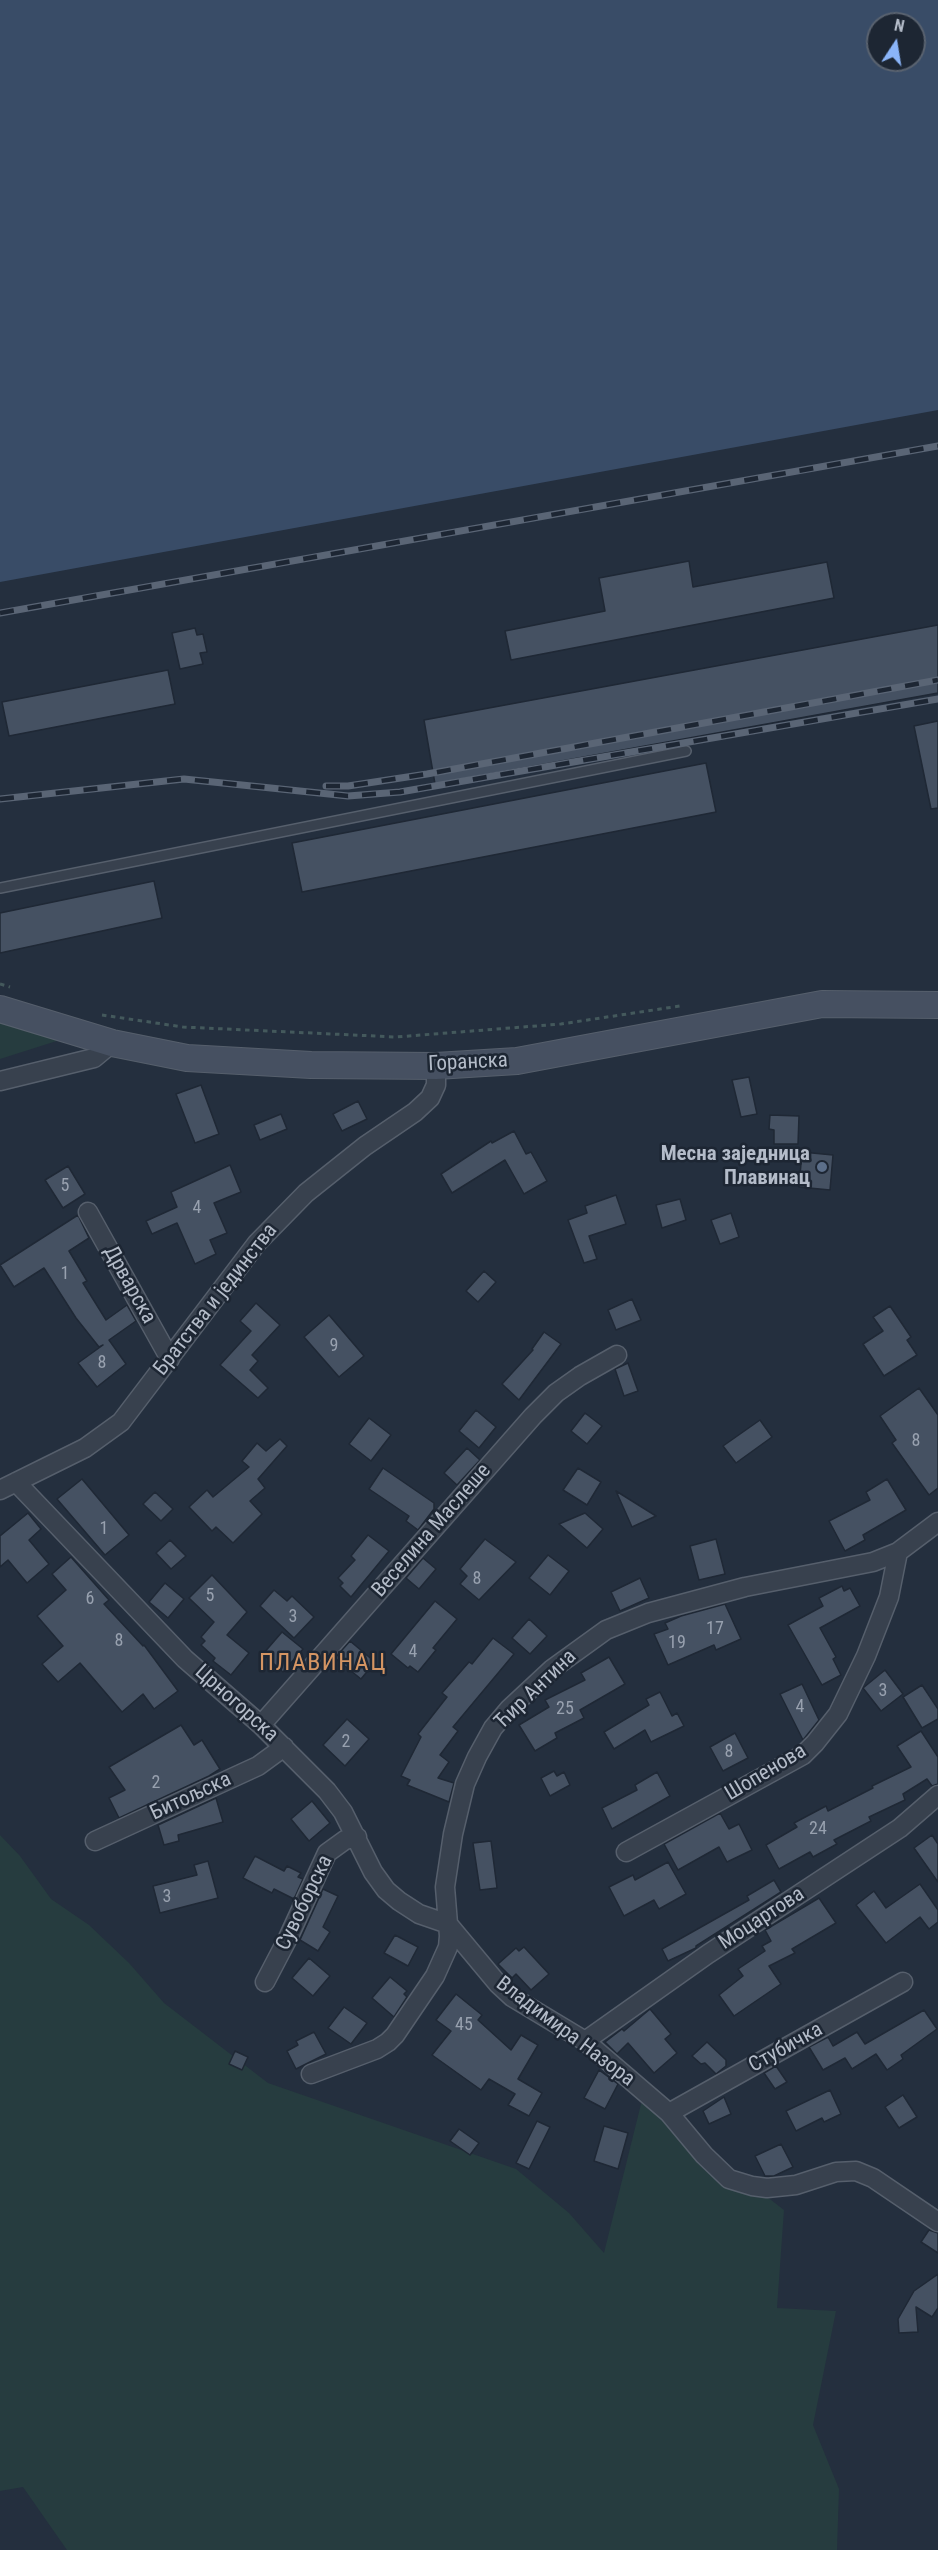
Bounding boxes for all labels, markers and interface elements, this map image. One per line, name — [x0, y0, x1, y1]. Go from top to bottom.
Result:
north arrow — [866, 12, 926, 72]
text: N — [893, 16, 906, 36]
street label: Горанска — [427, 1048, 509, 1078]
place label: Месна заједница Плавинац — [661, 1142, 810, 1192]
marker: Месна заједница Плавинац — [815, 1160, 829, 1174]
house number: 5 — [61, 1175, 69, 1197]
house number: 4 — [193, 1197, 201, 1219]
street label: Братства и јединства — [149, 1219, 283, 1381]
street label: Дрварска — [97, 1242, 161, 1328]
house number: 1 — [61, 1263, 69, 1285]
house number: 9 — [330, 1335, 338, 1357]
house number: 8 — [98, 1352, 106, 1374]
house number: 8 — [912, 1430, 920, 1452]
street label: Веселина Маслеше — [367, 1459, 497, 1603]
house number: 1 — [100, 1518, 108, 1540]
house number: 8 — [473, 1568, 481, 1590]
house number: 5 — [206, 1585, 214, 1607]
house number: 6 — [86, 1588, 94, 1610]
house number: 3 — [289, 1606, 297, 1628]
house number: 17 — [706, 1618, 724, 1640]
house number: 8 — [115, 1630, 123, 1652]
house number: 19 — [668, 1632, 686, 1654]
house number: 4 — [409, 1641, 417, 1663]
street label: Ћир Антина — [490, 1645, 582, 1735]
district label: ПЛАВИНАЦ — [259, 1650, 387, 1678]
street label: Црногорска — [189, 1660, 283, 1748]
house number: 3 — [879, 1680, 887, 1702]
house number: 4 — [796, 1696, 804, 1718]
house number: 25 — [556, 1698, 574, 1720]
house number: 2 — [342, 1731, 350, 1753]
street label: Шопенова — [721, 1739, 811, 1807]
house number: 8 — [725, 1741, 733, 1763]
street label: Битољска — [147, 1767, 235, 1827]
house number: 2 — [152, 1772, 160, 1794]
house number: 24 — [809, 1818, 827, 1840]
street label: Сувоборска — [271, 1851, 339, 1955]
street label: Моцартова — [715, 1882, 809, 1956]
house number: 3 — [163, 1886, 171, 1908]
street label: Владимира Назора — [491, 1972, 639, 2092]
house number: 45 — [455, 2014, 473, 2036]
street label: Стубичка — [745, 2017, 827, 2079]

